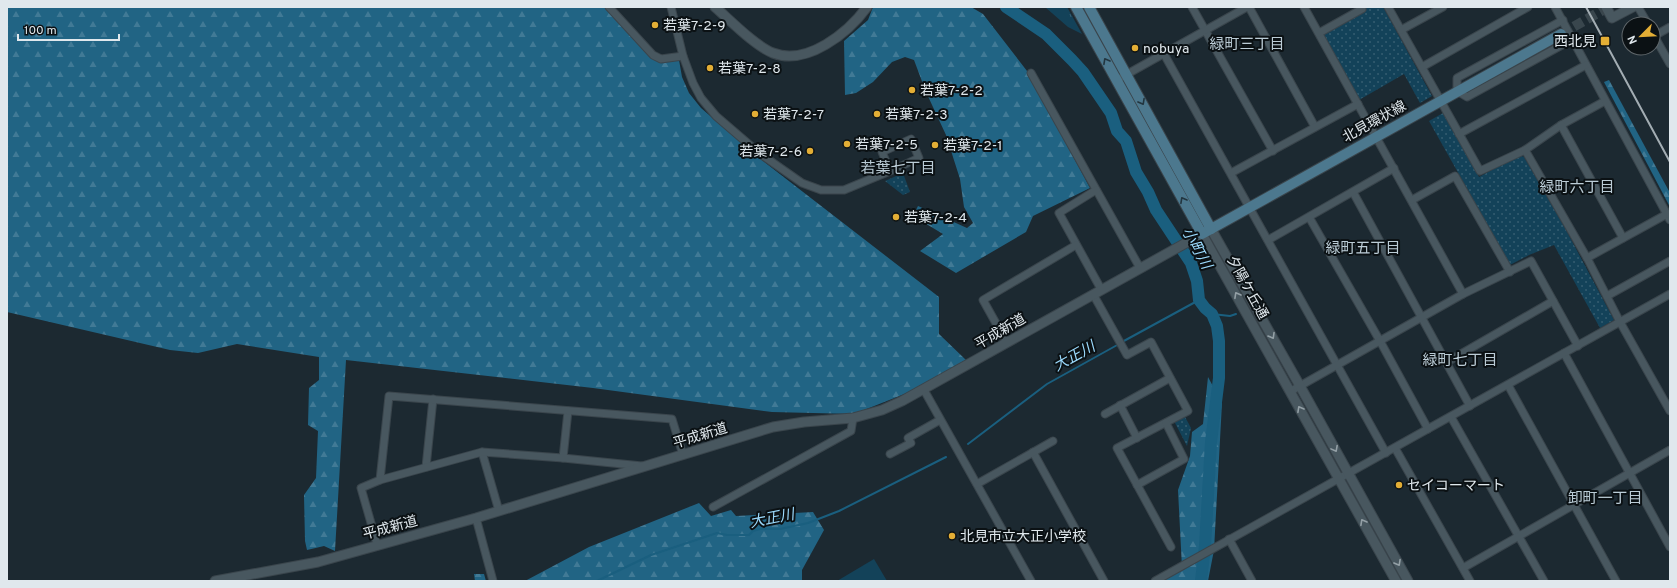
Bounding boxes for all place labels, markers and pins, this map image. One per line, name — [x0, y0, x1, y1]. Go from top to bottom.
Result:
place label: 若葉7-2-9 — [663, 18, 726, 35]
marker: 若葉7-2-9 — [650, 20, 660, 30]
place label: 西北見 — [1554, 33, 1596, 51]
marker: 西北見 — [1599, 35, 1611, 47]
place label: nobuya — [1143, 41, 1189, 58]
marker: nobuya — [1130, 43, 1140, 53]
place label: 若葉7-2-8 — [718, 61, 781, 78]
marker: 若葉7-2-8 — [705, 63, 715, 73]
place label: 若葉7-2-2 — [920, 83, 983, 100]
marker: 若葉7-2-2 — [907, 85, 917, 95]
place label: 若葉7-2-7 — [763, 107, 824, 124]
place label: 若葉7-2-3 — [885, 107, 948, 124]
marker: 若葉7-2-7 — [750, 109, 760, 119]
marker: 若葉7-2-3 — [872, 109, 882, 119]
place label: 若葉7-2-5 — [855, 137, 918, 154]
place label: 若葉7-2-1 — [943, 138, 1003, 155]
marker: 若葉7-2-5 — [842, 139, 852, 149]
marker: 若葉7-2-1 — [930, 140, 940, 150]
place label: 若葉7-2-6 — [739, 144, 802, 161]
marker: 若葉7-2-6 — [805, 146, 815, 156]
place label: 若葉7-2-4 — [904, 210, 967, 227]
marker: 若葉7-2-4 — [891, 212, 901, 222]
place label: セイコーマート — [1407, 478, 1505, 495]
marker: セイコーマート — [1394, 480, 1404, 490]
place label: 北見市立大正小学校 — [960, 528, 1086, 546]
marker: 北見市立大正小学校 — [947, 531, 957, 541]

